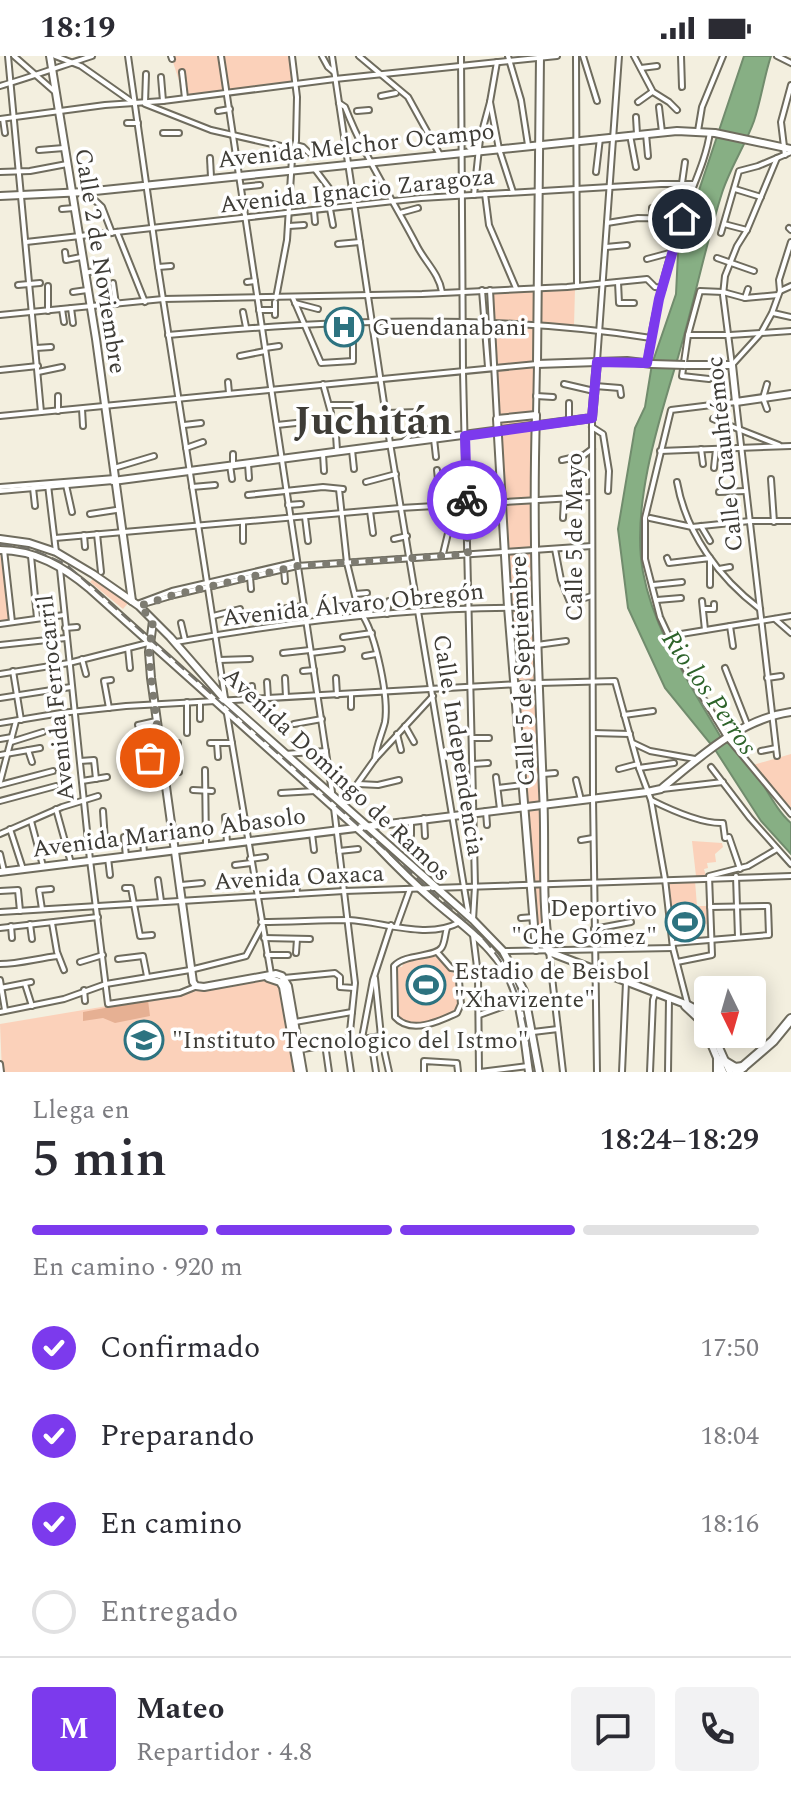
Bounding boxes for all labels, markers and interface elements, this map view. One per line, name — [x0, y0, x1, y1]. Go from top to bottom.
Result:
text: 18:19 — [40, 5, 115, 51]
street label: Avenida Melchor Ocampo — [216, 114, 496, 178]
street label: Calle 2 de Noviembre — [64, 146, 136, 376]
street label: Avenida Ignacio Zaragoza — [218, 159, 496, 223]
pin — [648, 185, 716, 253]
icon: home — [660, 197, 704, 241]
hospital icon: Guendanabani — [323, 306, 365, 348]
place label: Guendanabani — [372, 310, 527, 346]
street label: Calle Cuauhtémoc — [697, 354, 753, 553]
district label: Juchitán — [294, 392, 452, 453]
street label: Calle 5 de Mayo — [557, 453, 593, 621]
courier — [427, 460, 507, 540]
icon: bike — [445, 478, 489, 522]
street label: Calle 5 de Septiembre — [501, 555, 545, 787]
street label: Avenida Álvaro Obregón — [220, 573, 486, 637]
street label: Avenida Ferrocarril — [27, 593, 85, 803]
water label: Rio los Perros — [651, 622, 767, 763]
street label: Calle. Independencia — [423, 632, 493, 859]
street label: Avenida Domingo de Ramos — [214, 659, 459, 890]
pin — [116, 724, 184, 792]
icon: bag — [128, 736, 172, 780]
street label: Avenida Mariano Abasolo — [30, 798, 308, 868]
street label: Avenida Oaxaca — [213, 856, 385, 900]
place label: Deportivo "Che Gómez" — [511, 891, 657, 955]
sports icon: Deportivo "Che Gómez" — [664, 901, 706, 943]
place label: Estadio de Beisbol "Xhavizente" — [454, 954, 650, 1018]
sports icon: Estadio de Beisbol "Xhavizente" — [405, 964, 447, 1006]
north arrow — [694, 976, 766, 1048]
map controls — [694, 976, 766, 1048]
school or university icon: "Instituto Tecnologico del Istmo" — [123, 1019, 165, 1061]
place label: "Instituto Tecnologico del Istmo" — [172, 1023, 529, 1059]
text: Llega en — [32, 1090, 130, 1130]
text: 18:24–18:29 — [600, 1117, 759, 1163]
text: 5 min — [32, 1120, 167, 1199]
text: En camino · 920 m — [32, 1247, 243, 1287]
text: Confirmado — [100, 1325, 260, 1371]
icon: check — [32, 1326, 76, 1370]
text: 17:50 — [700, 1328, 759, 1368]
text: Preparando — [100, 1413, 254, 1459]
icon: check — [32, 1414, 76, 1458]
text: 18:04 — [700, 1416, 759, 1456]
text: En camino — [100, 1501, 242, 1547]
icon: check — [32, 1502, 76, 1546]
text: 18:16 — [700, 1504, 759, 1544]
text: Entregado — [100, 1589, 238, 1635]
text: Mateo — [136, 1686, 224, 1732]
button: chat — [571, 1687, 655, 1771]
button: phone — [675, 1687, 759, 1771]
text: M — [59, 1706, 89, 1752]
text: Repartidor · 4.8 — [136, 1732, 312, 1772]

